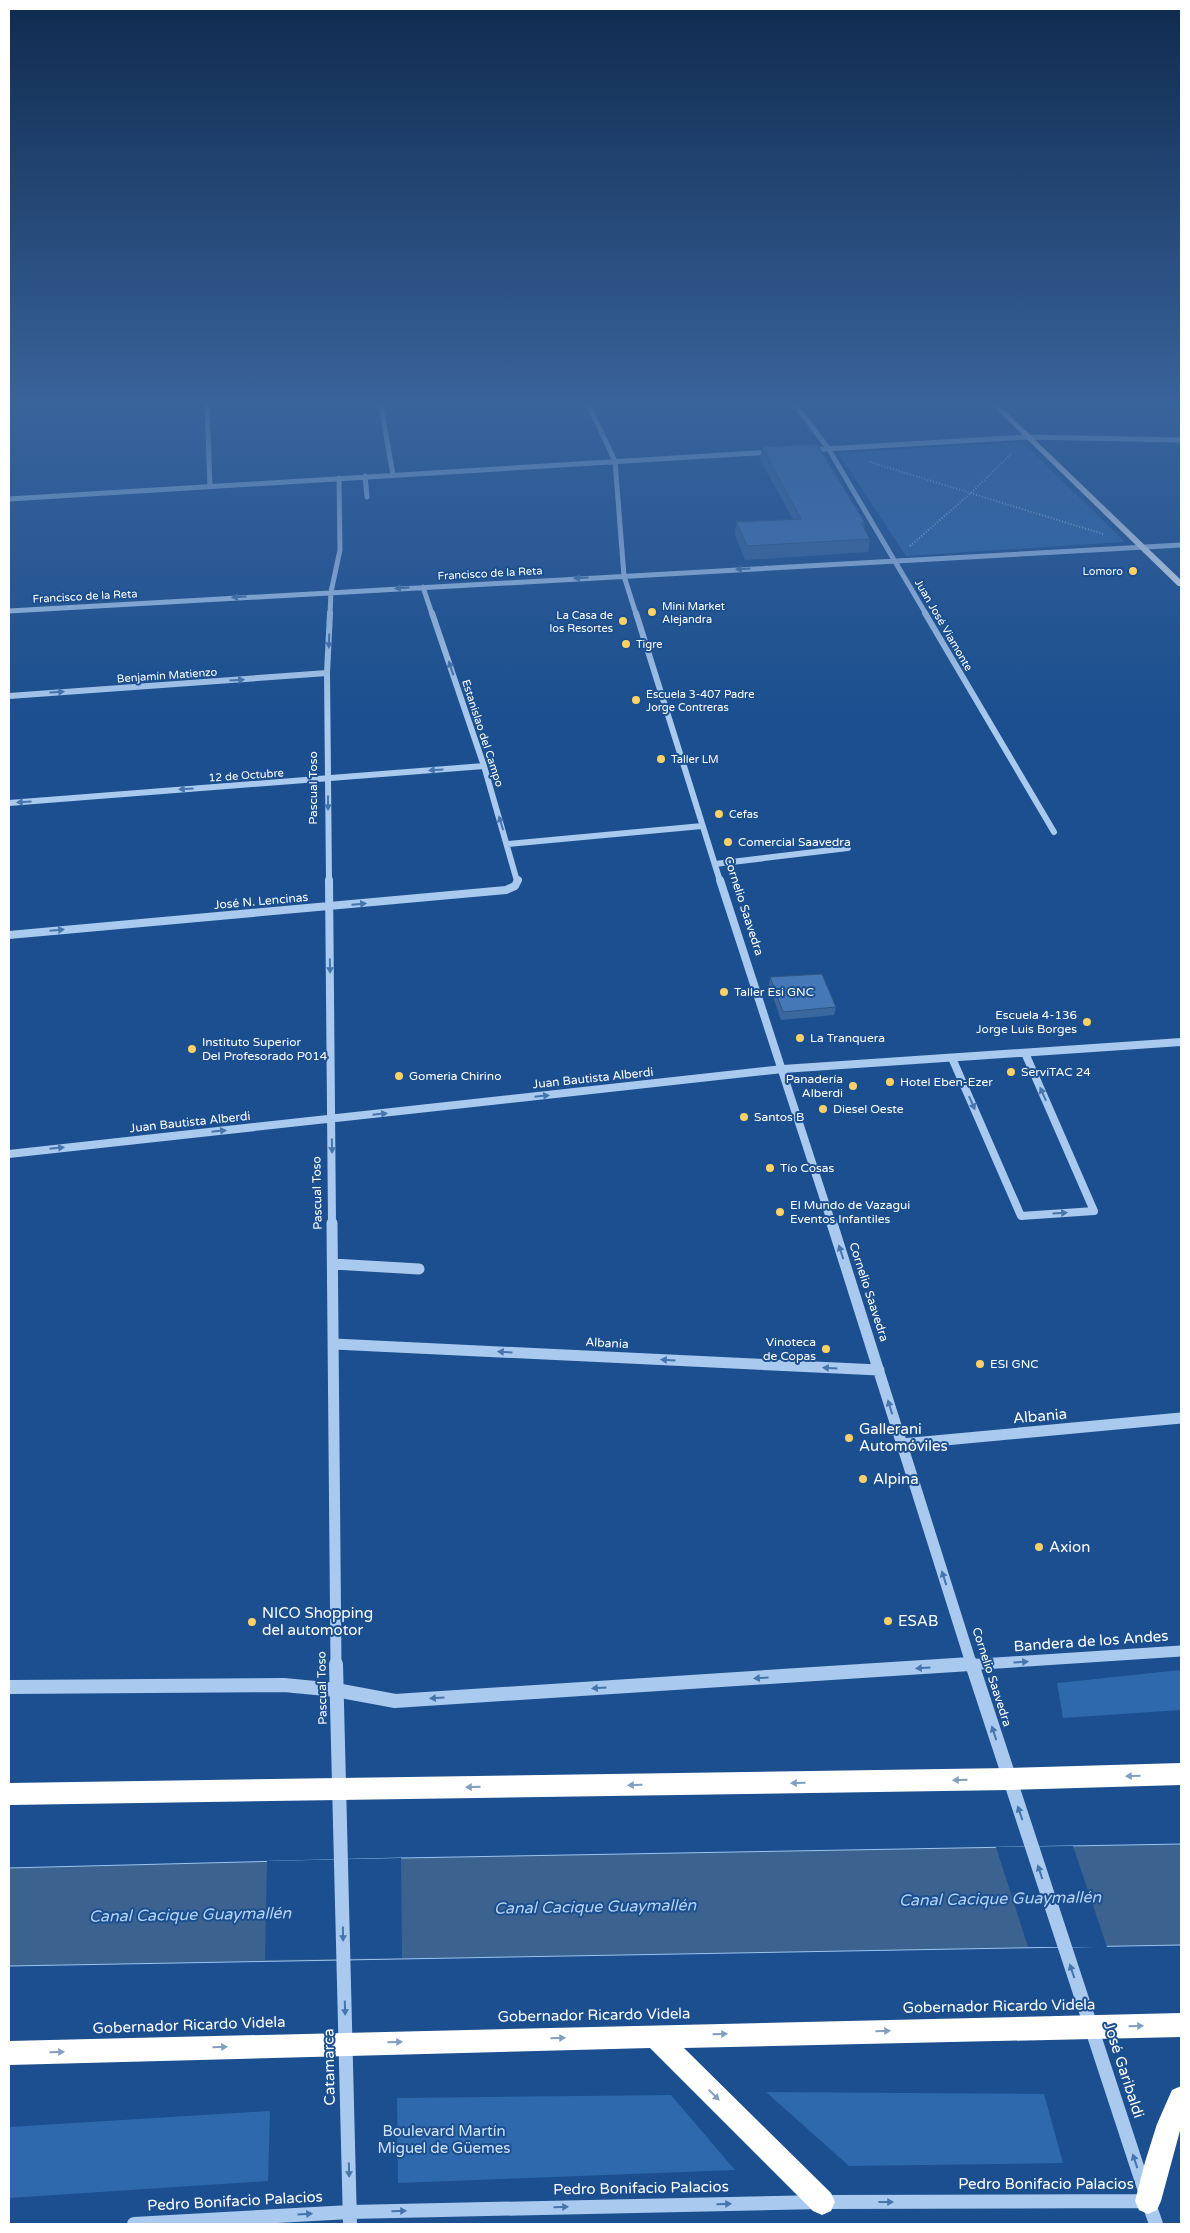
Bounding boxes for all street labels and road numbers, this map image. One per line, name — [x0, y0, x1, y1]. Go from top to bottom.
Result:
street label: Francisco de la Reta — [437, 564, 543, 583]
street label: Juan José Viamonte — [912, 577, 975, 673]
street label: Francisco de la Reta — [32, 587, 138, 606]
street label: Benjamín Matienzo — [116, 665, 218, 685]
street label: Estanislao del Campo — [459, 678, 506, 789]
street label: Pascual Toso — [306, 751, 320, 825]
street label: 12 de Octubre — [208, 766, 284, 785]
street label: Cornelio Saavedra — [721, 855, 767, 957]
street label: José N. Lencinas — [213, 890, 309, 912]
street label: Juan Bautista Alberdi — [532, 1065, 654, 1091]
street label: Juan Bautista Alberdi — [129, 1109, 251, 1135]
street label: Pascual Toso — [309, 1156, 325, 1230]
street label: Cornelio Saavedra — [846, 1241, 892, 1343]
street label: Albania — [585, 1335, 629, 1351]
street label: Albania — [1012, 1405, 1068, 1427]
street label: Cornelio Saavedra — [969, 1626, 1015, 1728]
street label: Bandera de los Andes — [1013, 1627, 1169, 1655]
street label: Pascual Toso — [314, 1651, 330, 1725]
street label: Gobernador Ricardo Videla — [902, 1995, 1096, 2017]
street label: Gobernador Ricardo Videla — [497, 2004, 691, 2026]
street label: Gobernador Ricardo Videla — [92, 2013, 286, 2037]
street label: José Garibaldi — [1100, 2020, 1148, 2120]
street label: Catamarca — [319, 2028, 339, 2106]
street label: Pedro Bonifacio Palacios — [958, 2175, 1134, 2193]
street label: Pedro Bonifacio Palacios — [553, 2177, 729, 2199]
street label: Pedro Bonifacio Palacios — [147, 2187, 323, 2215]

